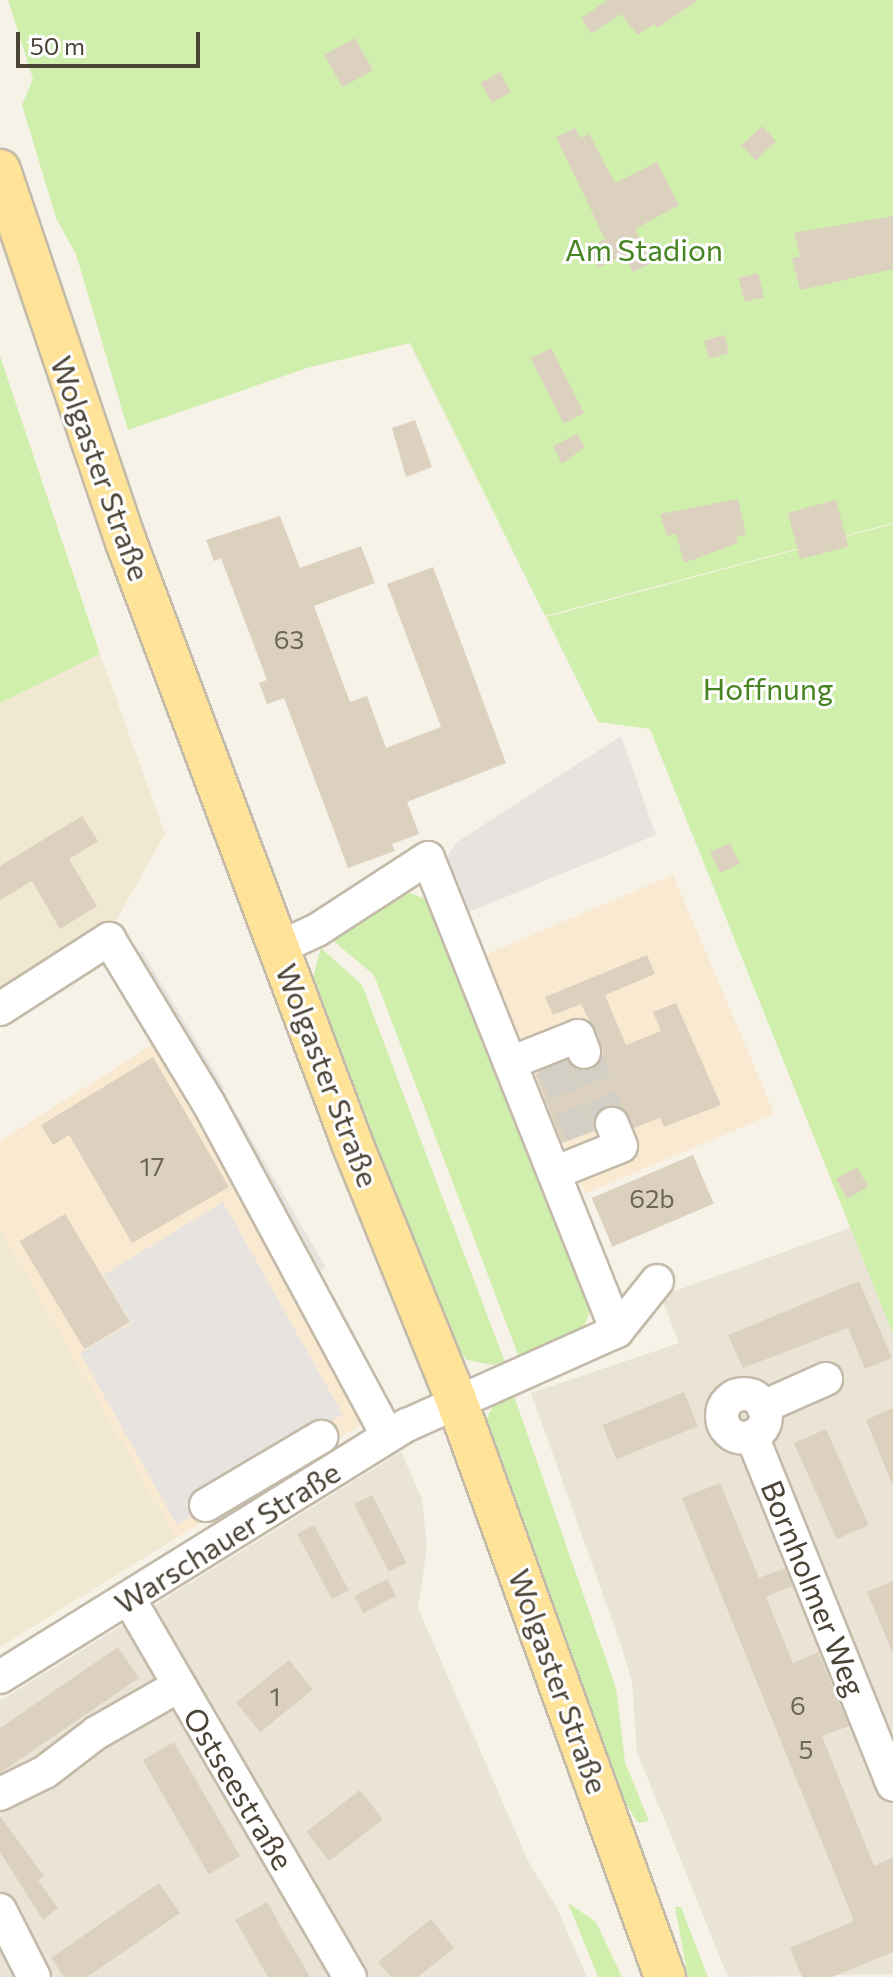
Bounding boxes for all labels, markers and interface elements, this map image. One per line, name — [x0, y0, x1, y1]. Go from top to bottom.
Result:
scale bar — [20, 16, 204, 66]
text: 50 m — [30, 31, 85, 60]
park label: Am Stadion — [565, 231, 723, 267]
street label: Wolgaster Straße — [44, 351, 158, 585]
house number: 63 — [274, 623, 304, 655]
park label: Hoffnung — [703, 670, 833, 706]
street label: Wolgaster Straße — [269, 958, 387, 1192]
house number: 17 — [140, 1150, 164, 1182]
house number: 62b — [629, 1182, 675, 1214]
street label: Warschauer Straße — [108, 1453, 346, 1621]
street label: Bornholmer Weg — [754, 1475, 874, 1701]
street label: Wolgaster Straße — [502, 1564, 616, 1798]
house number: 1 — [269, 1680, 281, 1712]
house number: 6 — [790, 1689, 806, 1721]
street label: Ostseestraße — [176, 1700, 302, 1876]
house number: 5 — [799, 1733, 813, 1765]

